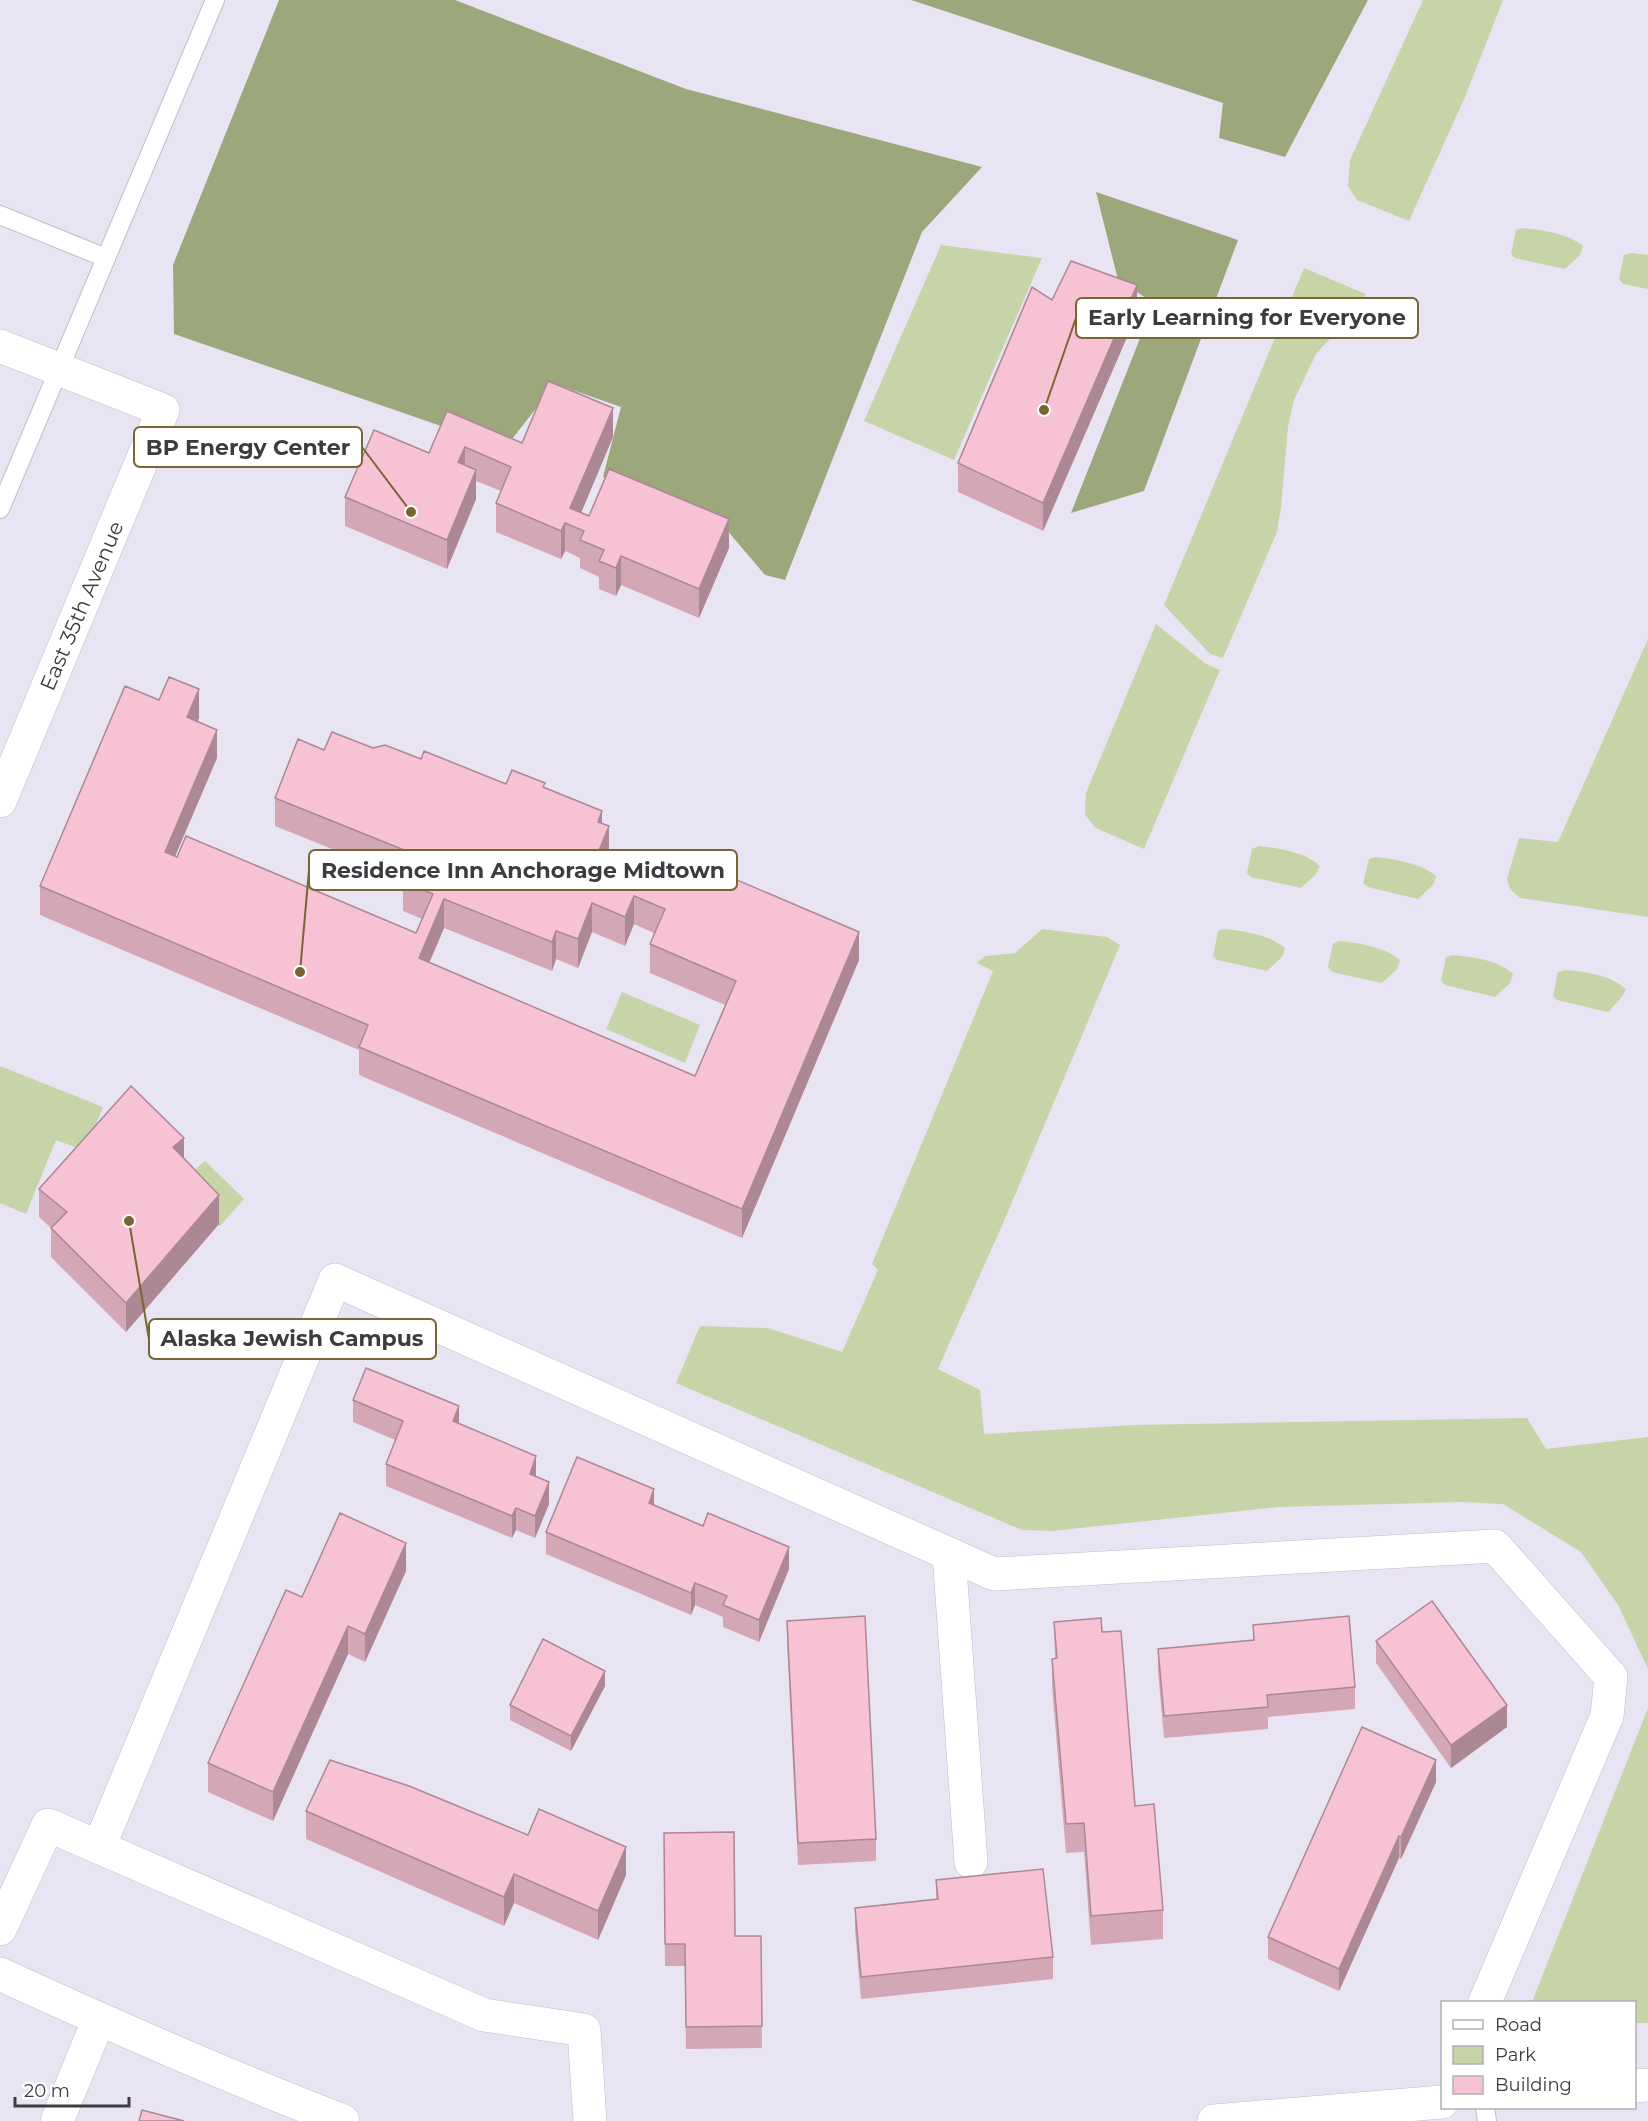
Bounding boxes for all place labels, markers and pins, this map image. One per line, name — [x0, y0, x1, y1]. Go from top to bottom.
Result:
callout: Early Learning for Everyone — [1076, 298, 1418, 338]
callout: BP Energy Center — [134, 427, 362, 467]
callout: Residence Inn Anchorage Midtown — [309, 850, 737, 890]
callout: Alaska Jewish Campus — [149, 1319, 436, 1359]

